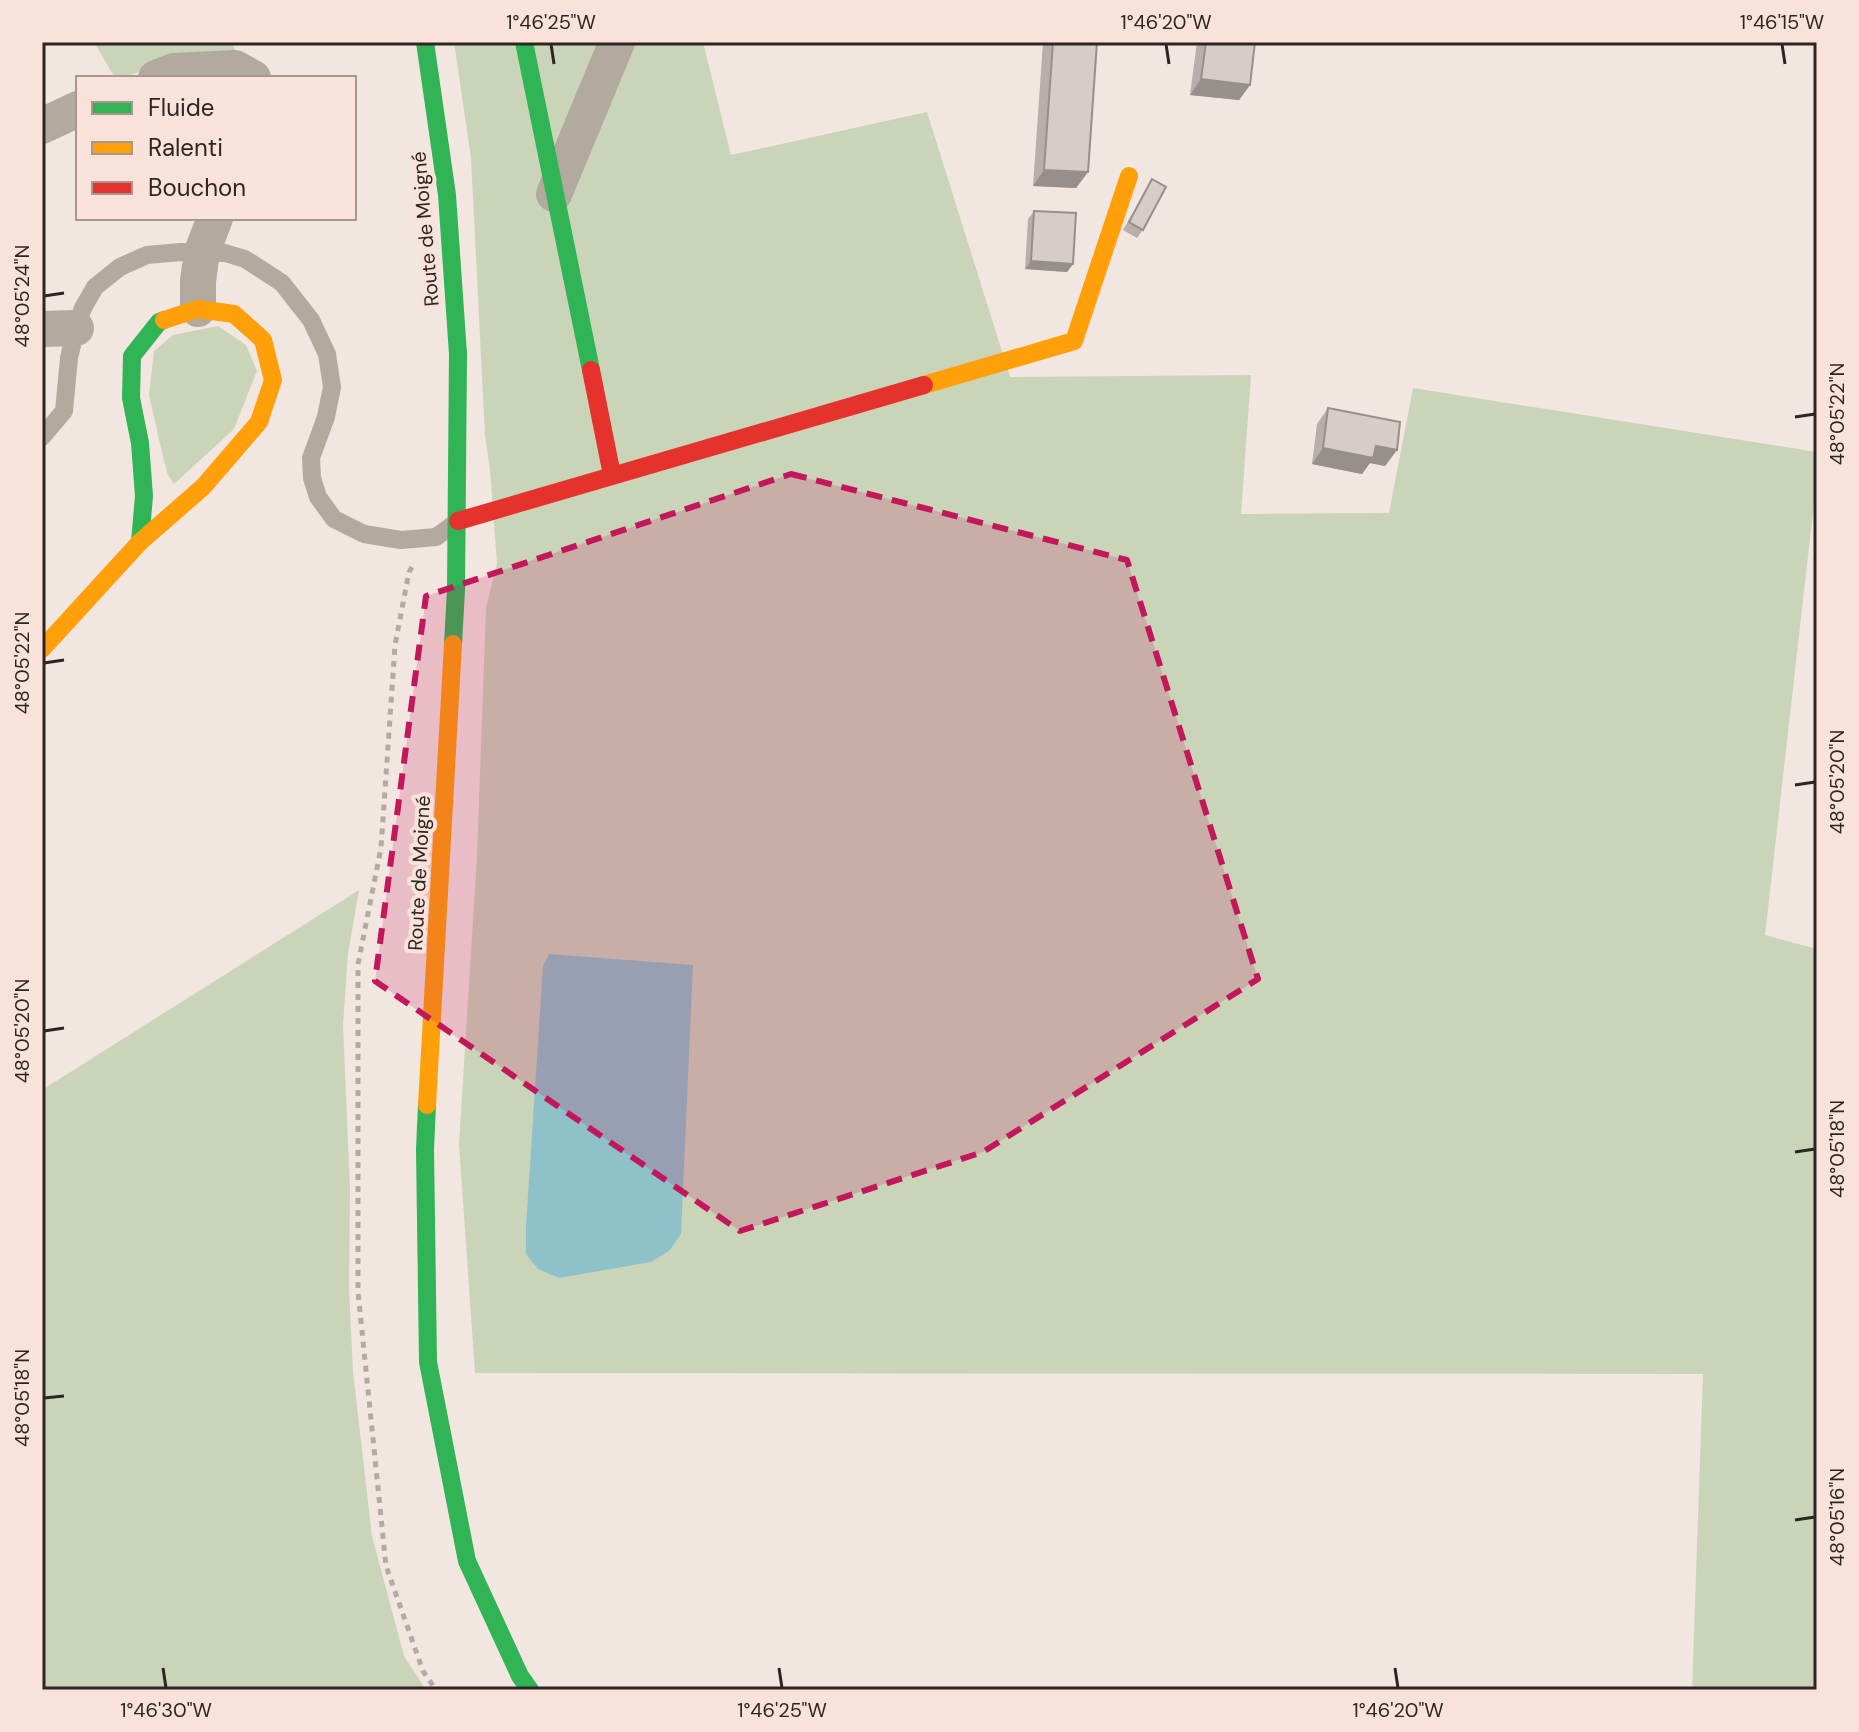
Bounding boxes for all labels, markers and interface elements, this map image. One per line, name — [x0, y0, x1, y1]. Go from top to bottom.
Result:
text: 1°46'25"W — [506, 9, 596, 35]
text: 1°46'20"W — [1120, 9, 1212, 35]
text: 1°46'15"W — [1740, 9, 1824, 35]
legend — [76, 76, 356, 220]
text: Fluide — [148, 92, 214, 123]
text: Ralenti — [148, 132, 223, 163]
street label: Route de Moigné — [405, 150, 445, 308]
text: Bouchon — [148, 172, 246, 203]
text: 48°05'24"N — [9, 245, 35, 347]
text: 48°05'22"N — [1824, 363, 1850, 465]
text: 48°05'22"N — [9, 612, 35, 714]
text: 48°05'20"N — [1824, 730, 1850, 834]
street label: Route de Moigné — [402, 795, 436, 951]
text: 48°05'20"N — [9, 979, 35, 1083]
text: 48°05'18"N — [1824, 1100, 1850, 1198]
text: 48°05'18"N — [9, 1349, 35, 1447]
text: 48°05'16"N — [1824, 1468, 1850, 1566]
text: 1°46'30"W — [120, 1697, 212, 1723]
text: 1°46'25"W — [737, 1697, 827, 1723]
text: 1°46'20"W — [1352, 1697, 1444, 1723]

